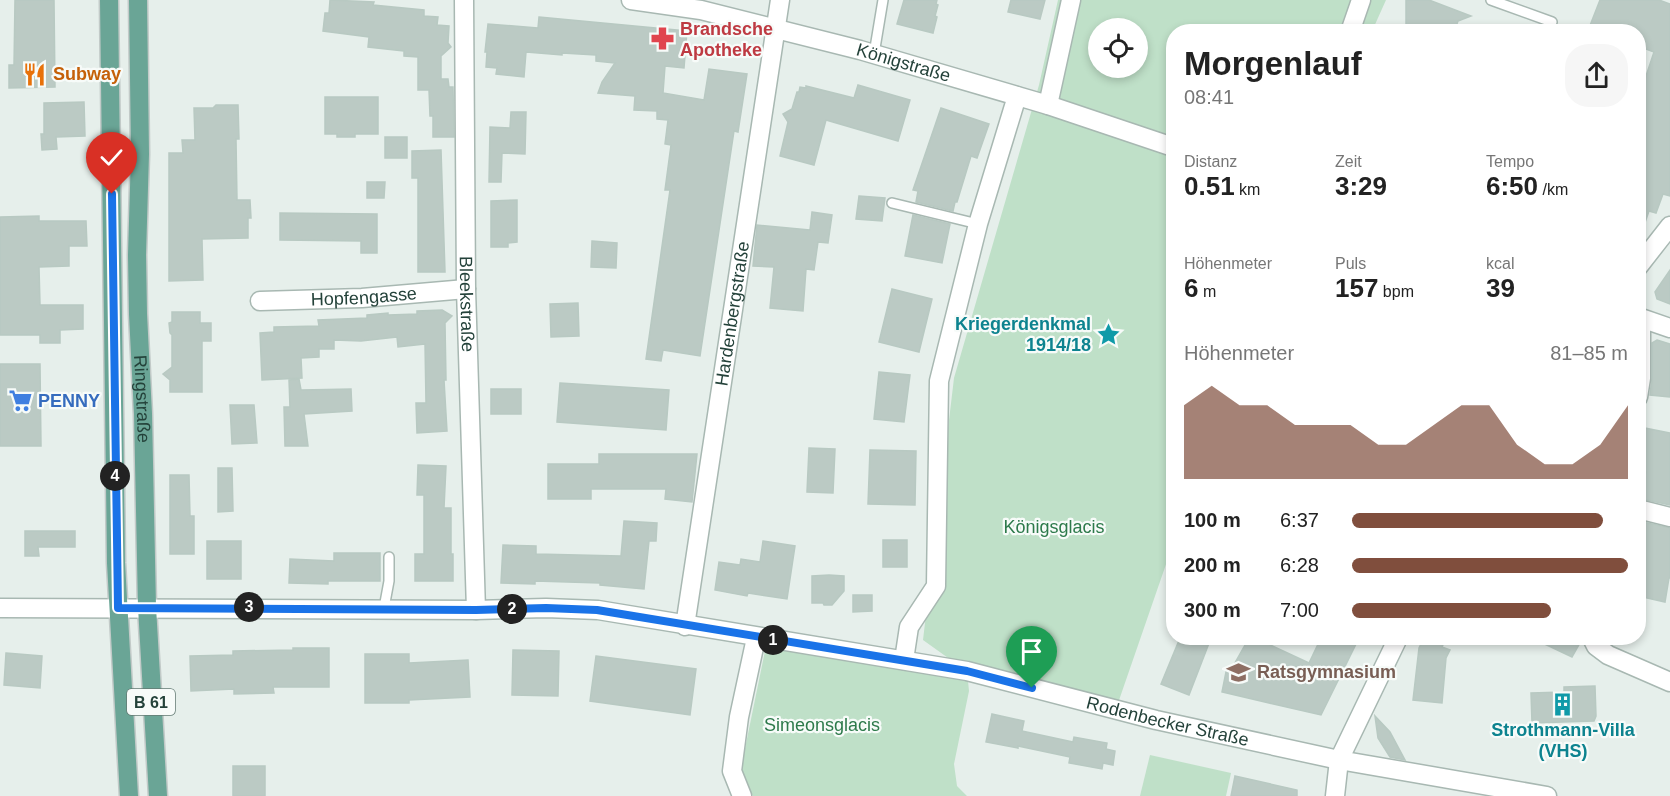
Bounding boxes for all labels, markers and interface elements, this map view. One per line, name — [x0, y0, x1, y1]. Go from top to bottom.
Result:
map controls — [1088, 18, 1148, 78]
button: locate — [1088, 18, 1148, 78]
place label: Brandsche Apotheke — [680, 19, 773, 60]
pharmacy icon: Brandsche Apotheke — [649, 26, 675, 52]
street label: Königstraße — [854, 39, 953, 86]
button: share — [1565, 44, 1628, 107]
text: Morgenlauf — [1184, 45, 1362, 82]
restaurant icon: Subway — [22, 61, 48, 87]
place label: Subway — [53, 64, 121, 84]
text: 08:41 — [1184, 86, 1234, 108]
pin — [86, 132, 137, 194]
icon: check — [95, 141, 128, 174]
text: Distanz — [1184, 153, 1237, 170]
text: Zeit — [1335, 153, 1362, 170]
text: Tempo — [1486, 153, 1534, 170]
text: 0.51 — [1184, 171, 1235, 201]
text: 3:29 — [1335, 171, 1387, 201]
text: 6:50 — [1486, 171, 1538, 201]
text: km — [1235, 181, 1260, 198]
text: /km — [1538, 181, 1568, 198]
street label: Hardenbergstraße — [712, 240, 753, 387]
text: Höhenmeter — [1184, 255, 1272, 272]
text: Puls — [1335, 255, 1366, 272]
text: kcal — [1486, 255, 1514, 272]
street label: Bleekstraße — [456, 256, 478, 352]
text: 6 — [1184, 273, 1198, 303]
text: 157 — [1335, 273, 1378, 303]
text: 39 — [1486, 273, 1515, 303]
street label: Hopfengasse — [311, 283, 418, 309]
text: m — [1198, 283, 1216, 300]
text: bpm — [1378, 283, 1414, 300]
place label: Kriegerdenkmal 1914/18 — [955, 314, 1091, 355]
place icon: Kriegerdenkmal 1914/18 — [1096, 321, 1122, 347]
text: Höhenmeter — [1184, 342, 1294, 364]
text: 81–85 m — [1550, 342, 1628, 364]
street label: Ringstraße — [130, 354, 154, 443]
supermarket icon: PENNY — [7, 388, 33, 414]
place label: PENNY — [38, 391, 100, 411]
pin: 4 — [100, 461, 130, 491]
text: 4 — [111, 467, 119, 484]
text: 100 m — [1184, 509, 1241, 531]
text: 6:37 — [1280, 509, 1319, 531]
park label: Königsglacis — [1003, 517, 1105, 537]
text: 200 m — [1184, 554, 1241, 576]
text: 6:28 — [1280, 554, 1319, 576]
pin: 3 — [234, 592, 264, 622]
pin: 2 — [497, 594, 527, 624]
text: 3 — [245, 598, 253, 615]
text: 300 m — [1184, 599, 1241, 621]
text: 7:00 — [1280, 599, 1319, 621]
text: 2 — [508, 600, 516, 617]
pin: 1 — [758, 625, 788, 655]
pin — [1006, 626, 1057, 688]
text: 1 — [769, 631, 777, 648]
icon: arrive — [1015, 635, 1048, 668]
school or university icon: Ratsgymnasium — [1226, 659, 1252, 685]
place label: Ratsgymnasium — [1257, 662, 1396, 682]
road number: B 61 — [127, 689, 175, 715]
building icon: Strothmann-Villa (VHS) — [1550, 691, 1576, 717]
street label: Rodenbecker Straße — [1084, 692, 1251, 750]
park label: Simeonsglacis — [764, 715, 880, 735]
place label: Strothmann-Villa (VHS) — [1491, 720, 1636, 761]

